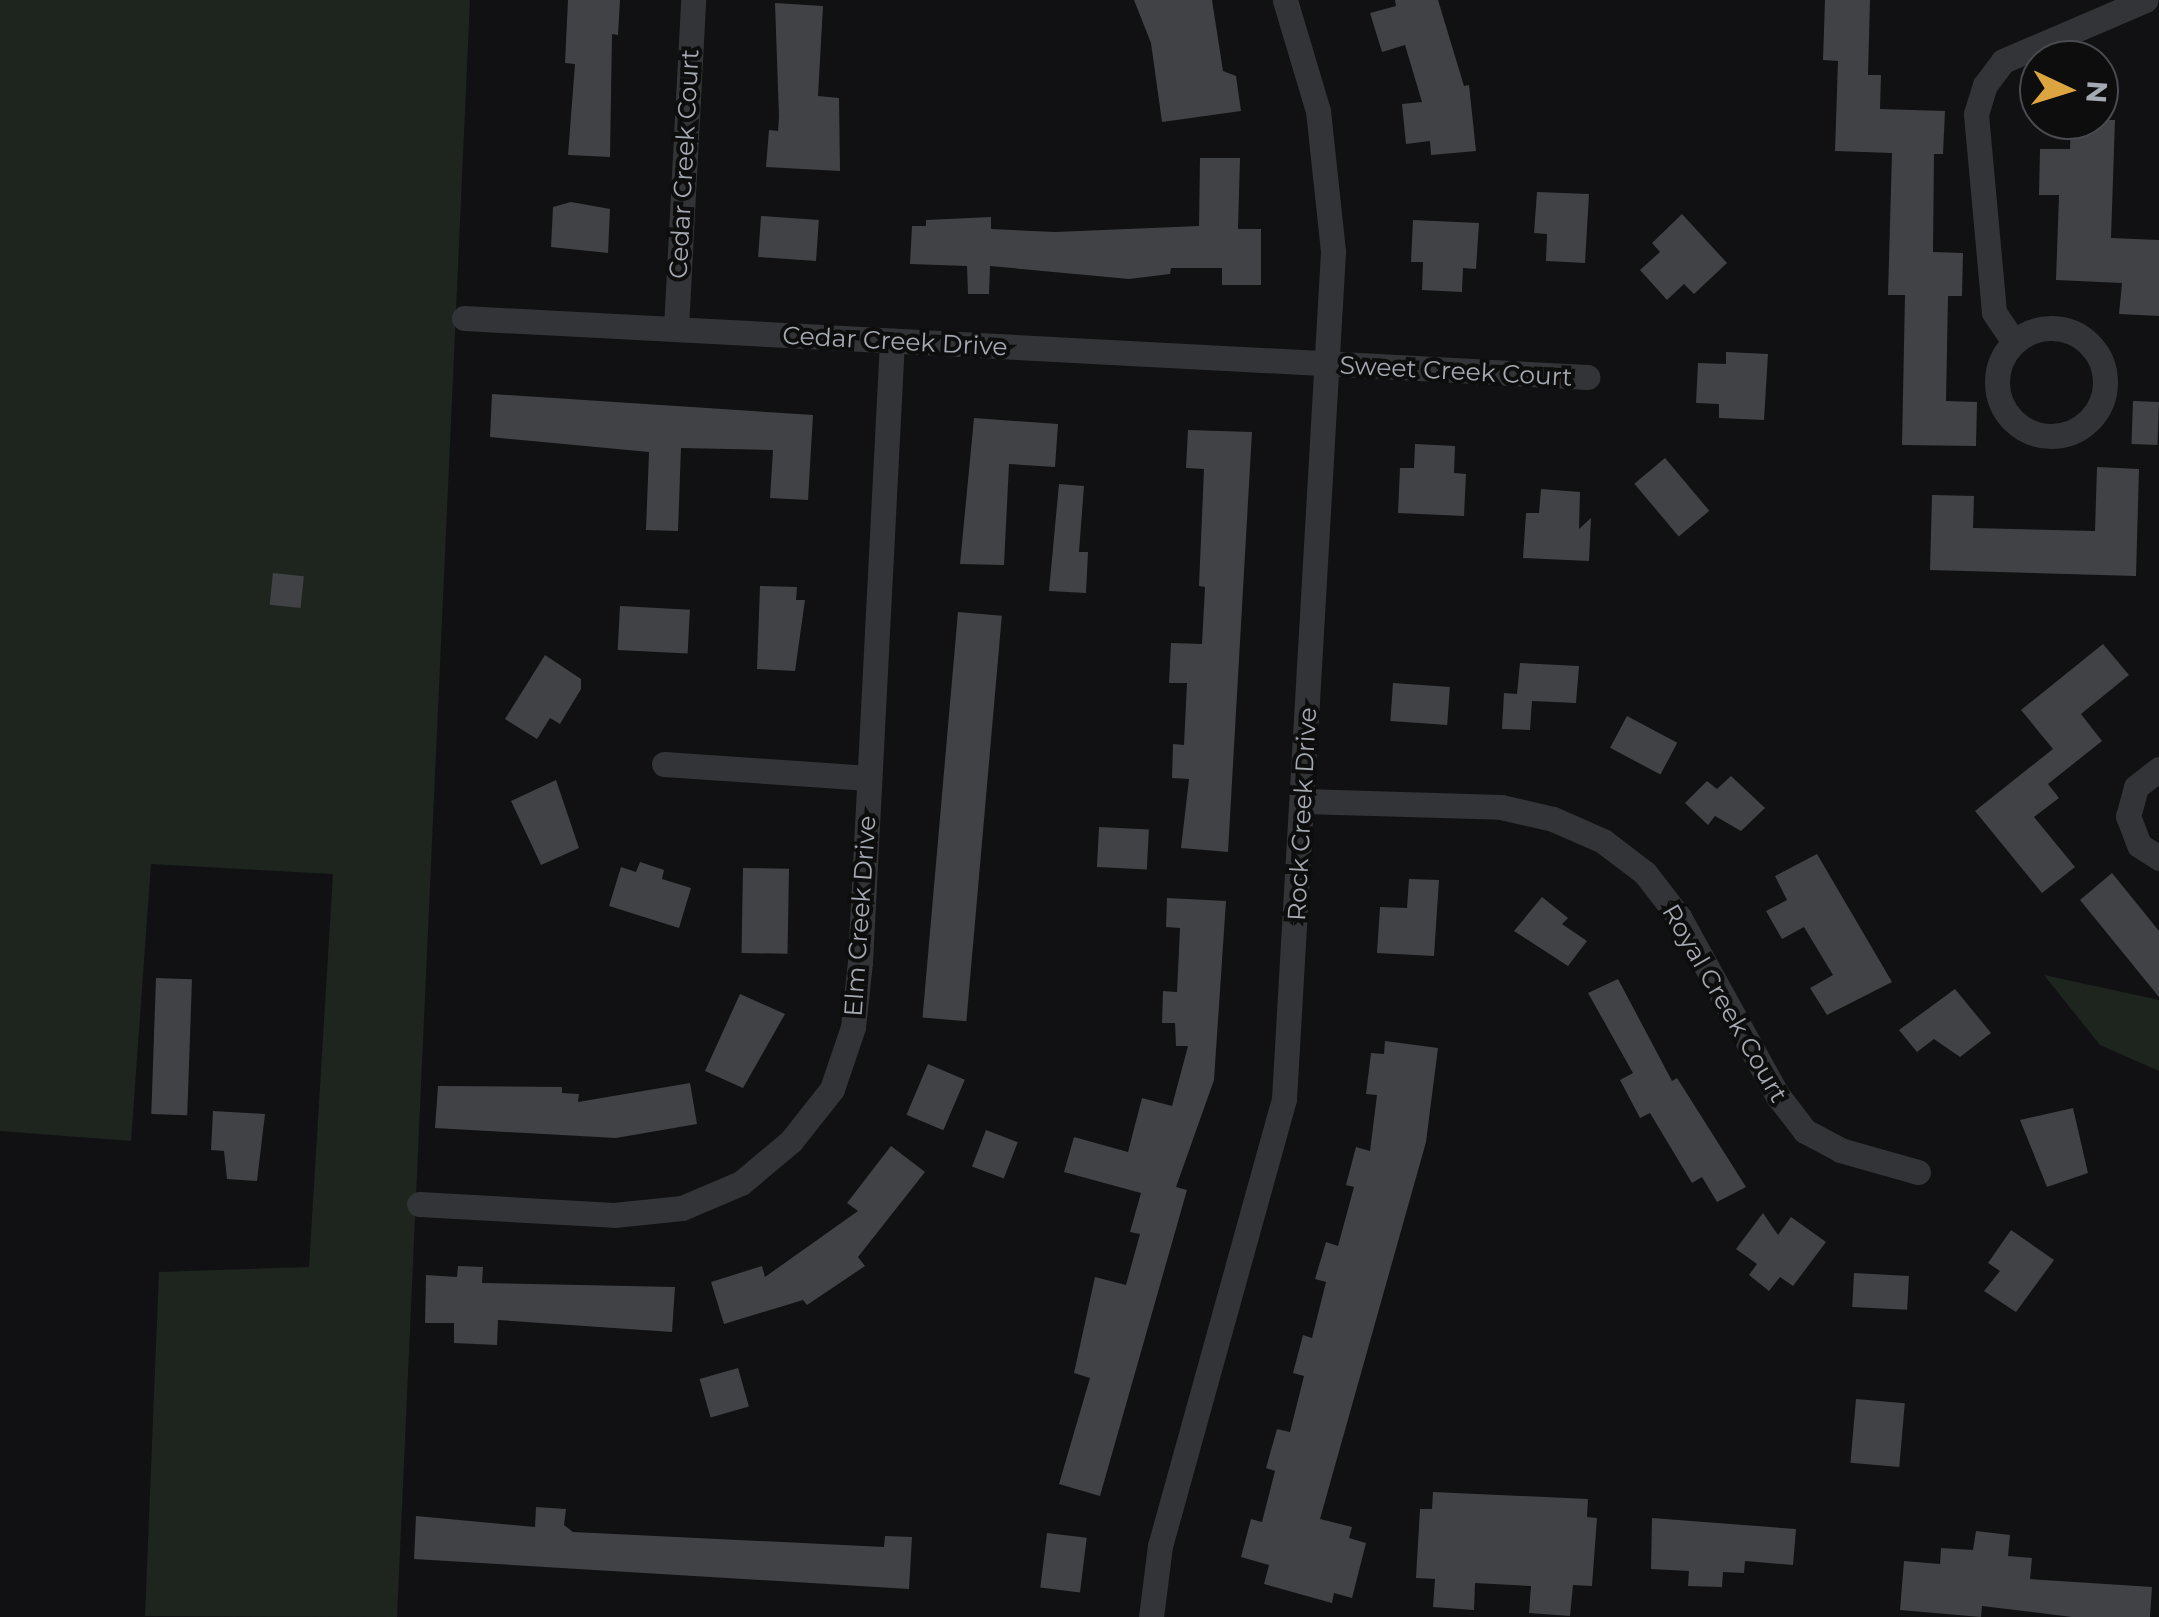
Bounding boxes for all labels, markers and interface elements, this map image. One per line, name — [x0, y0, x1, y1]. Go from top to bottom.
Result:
north arrow — [2019, 40, 2119, 140]
street label: Cedar Creek Court — [663, 48, 705, 280]
text: N — [2079, 79, 2115, 104]
street label: Cedar Creek Drive — [782, 320, 1008, 362]
street label: Sweet Creek Court — [1339, 350, 1573, 392]
street label: Rock Creek Drive — [1281, 706, 1323, 922]
street label: Elm Creek Drive — [838, 815, 882, 1017]
street label: Royal Creek Court — [1656, 899, 1794, 1107]

